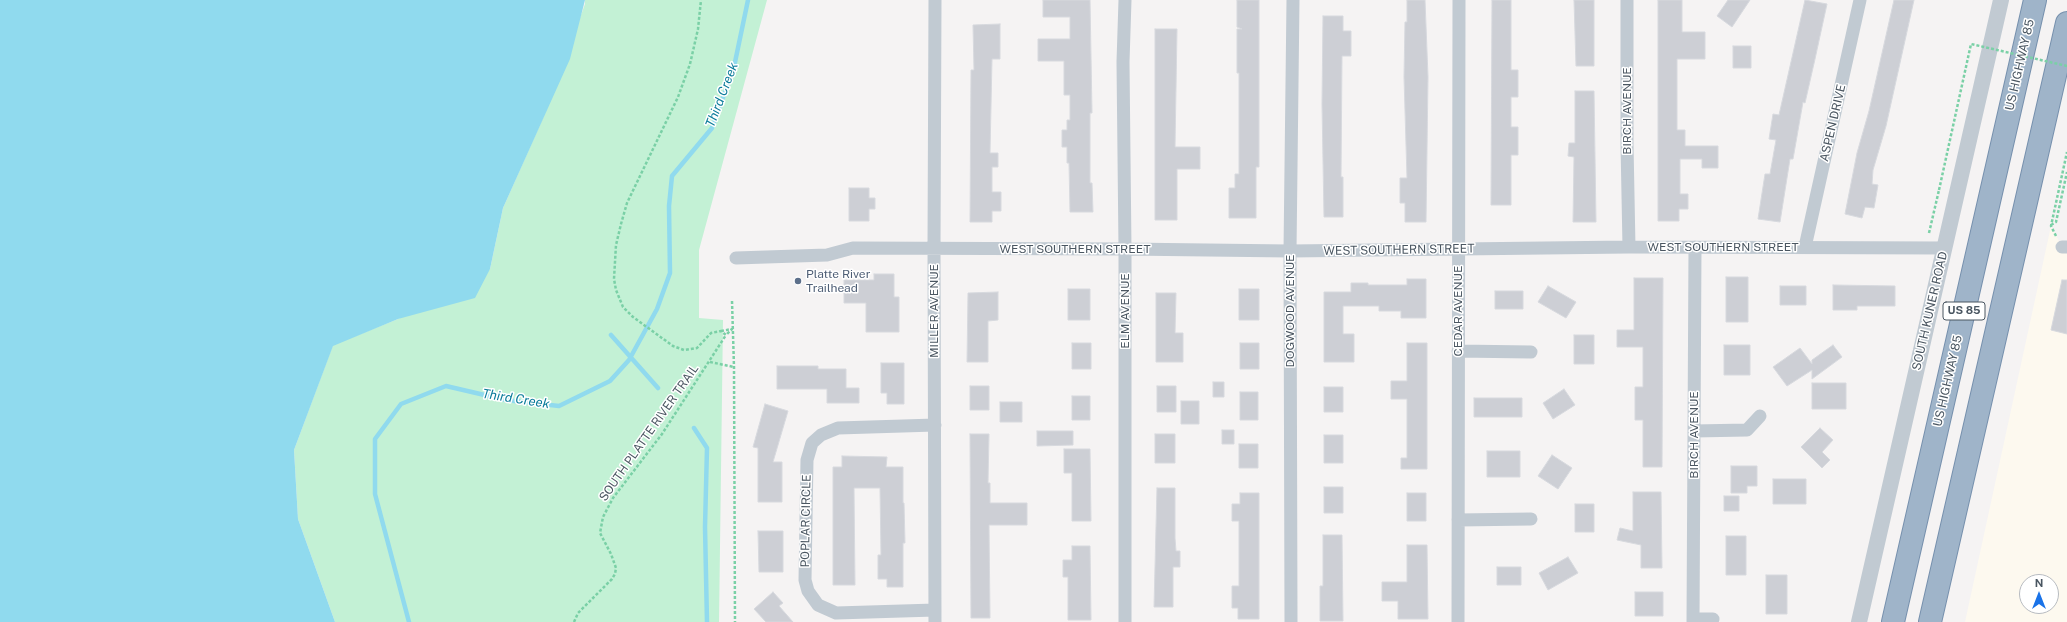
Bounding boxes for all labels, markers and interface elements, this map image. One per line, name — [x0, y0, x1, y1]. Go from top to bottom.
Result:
street label: US HIGHWAY 85 — [2002, 18, 2038, 112]
water label: Third Creek — [703, 60, 741, 130]
street label: BIRCH AVENUE — [1620, 67, 1634, 155]
street label: ASPEN DRIVE — [1817, 83, 1849, 163]
street label: WEST SOUTHERN STREET — [1647, 240, 1799, 254]
street label: WEST SOUTHERN STREET — [1323, 241, 1475, 259]
street label: WEST SOUTHERN STREET — [999, 242, 1151, 256]
street label: SOUTH KUNER ROAD — [1909, 250, 1951, 372]
street label: DOGWOOD AVENUE — [1283, 254, 1297, 368]
street label: MILLER AVENUE — [927, 264, 941, 358]
street label: CEDAR AVENUE — [1451, 266, 1465, 356]
place label: Platte River Trailhead — [806, 267, 870, 295]
street label: ELM AVENUE — [1118, 273, 1132, 349]
marker: Platte River Trailhead — [793, 276, 803, 286]
road number: US 85 — [1943, 302, 1985, 320]
street label: US HIGHWAY 85 — [1930, 334, 1966, 428]
street label: SOUTH PLATTE RIVER TRAIL — [596, 362, 702, 504]
water label: Third Creek — [481, 386, 551, 412]
street label: BIRCH AVENUE — [1687, 391, 1701, 479]
street label: POPLAR CIRCLE — [798, 474, 814, 568]
north arrow — [2019, 574, 2059, 614]
text: N — [2035, 577, 2043, 589]

